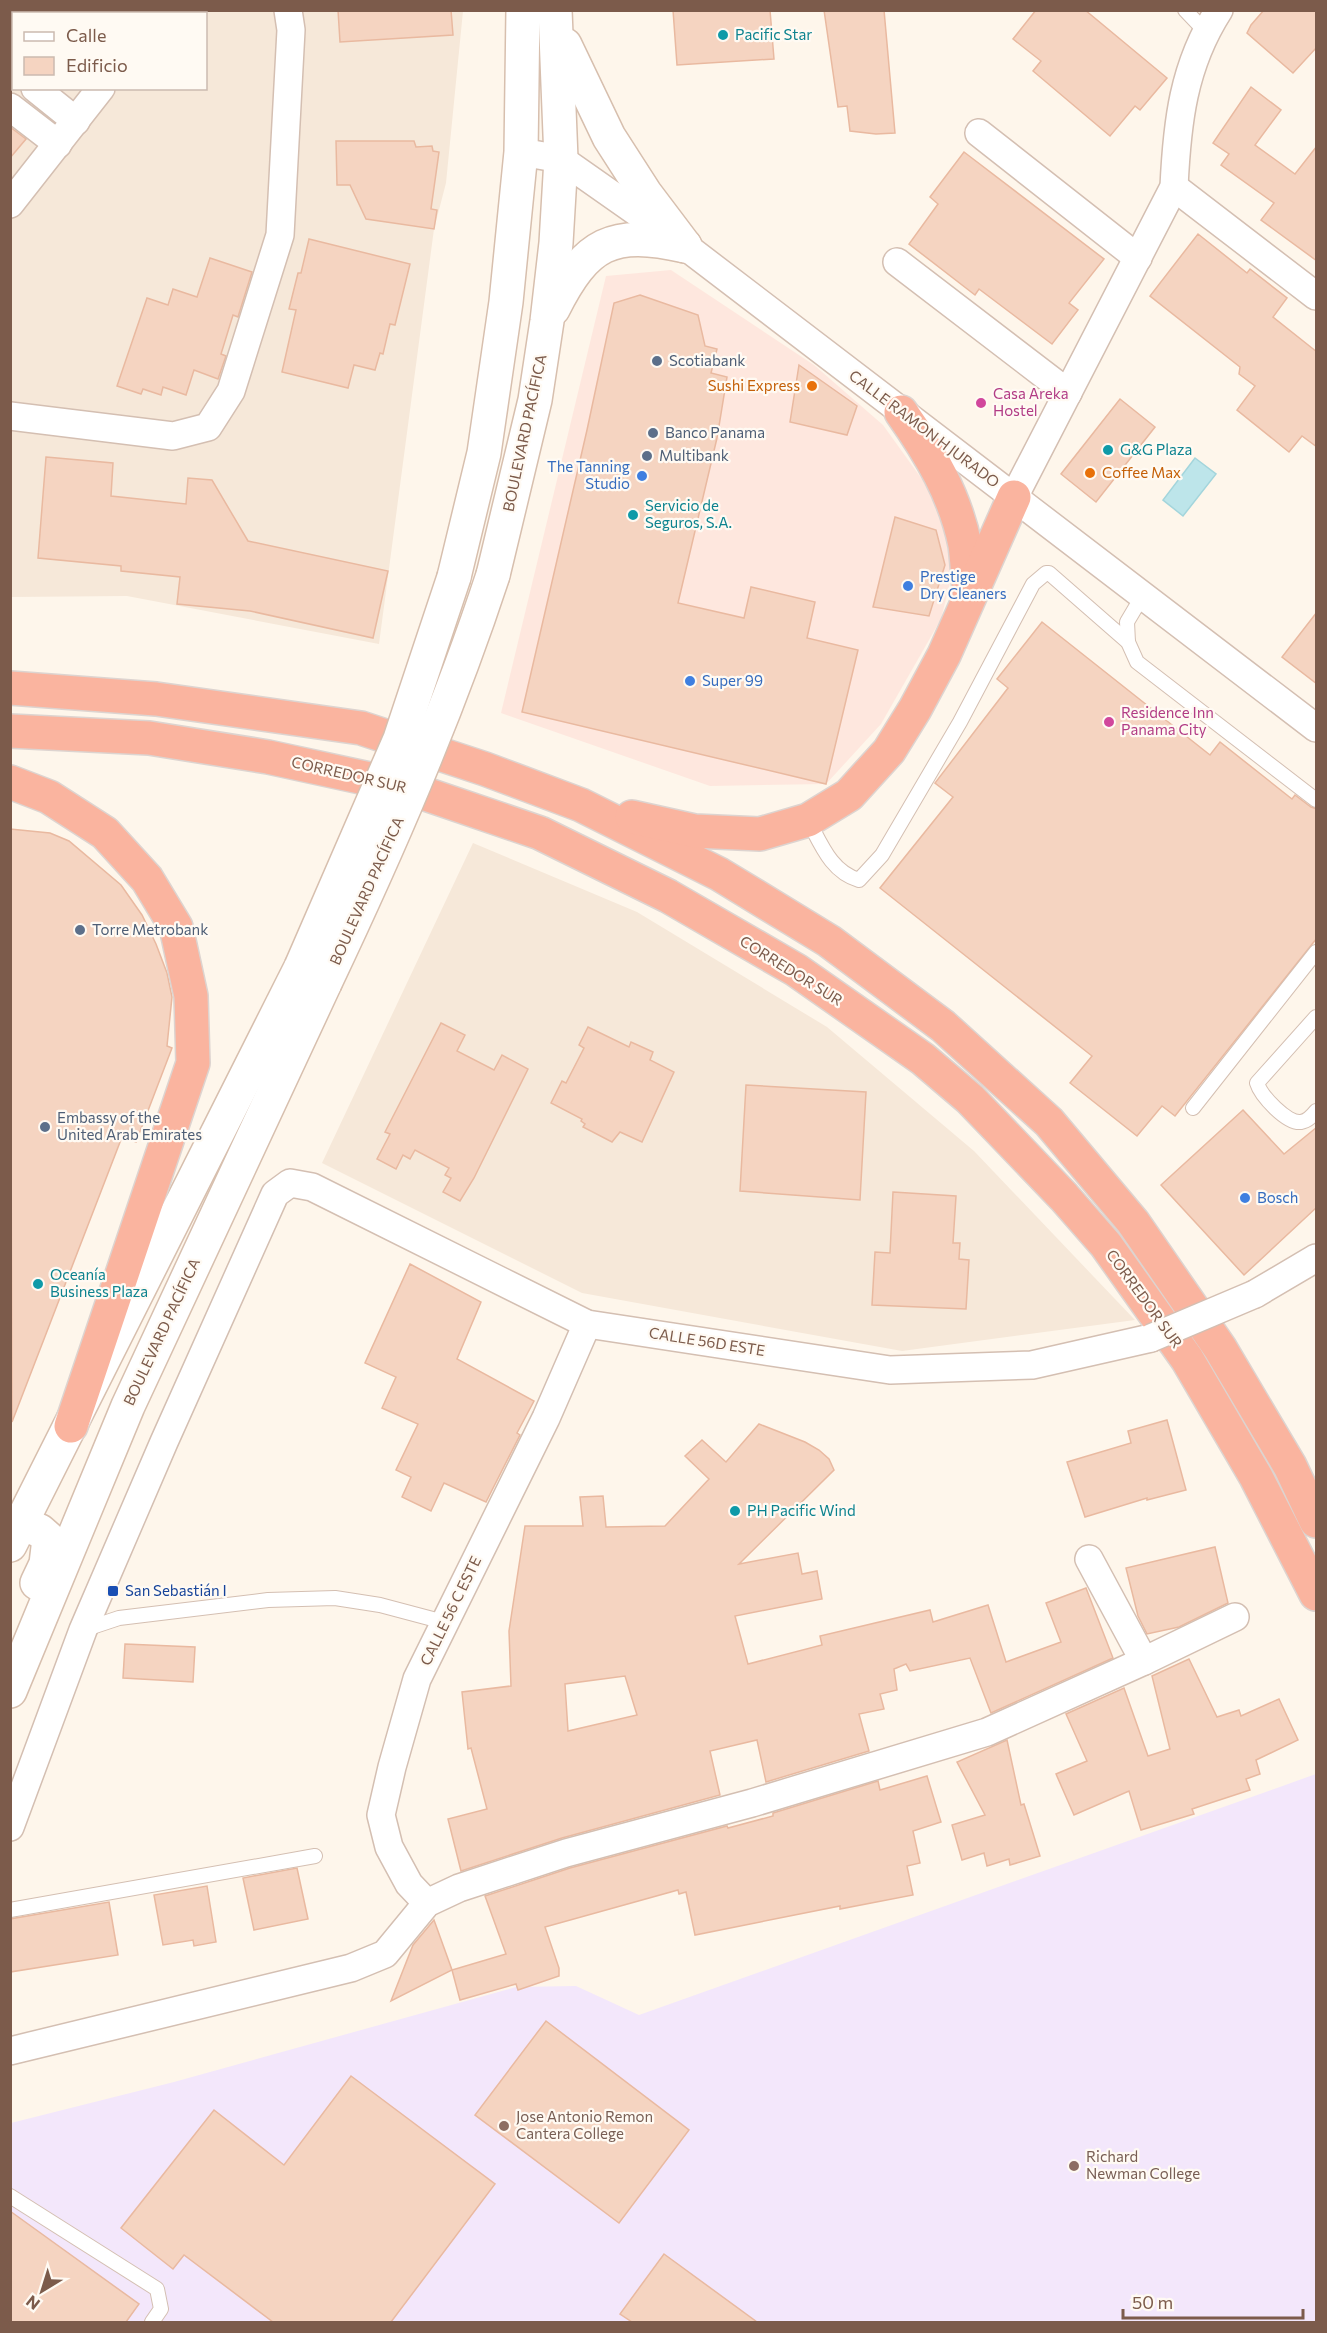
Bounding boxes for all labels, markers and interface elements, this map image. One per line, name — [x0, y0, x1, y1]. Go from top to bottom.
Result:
legend — [12, 12, 207, 90]
text: Calle — [66, 24, 106, 46]
place label: Pacific Star — [735, 25, 812, 43]
marker: Pacific Star — [716, 28, 730, 42]
text: Edificio — [66, 54, 128, 76]
place label: Scotiabank — [669, 351, 745, 369]
street label: BOULEVARD PACÍFICA — [498, 352, 549, 513]
marker: Scotiabank — [650, 354, 664, 368]
street label: CALLE RAMON H JURADO — [846, 366, 1003, 491]
place label: Sushi Express — [708, 376, 800, 394]
marker: Sushi Express — [805, 379, 819, 393]
place label: Casa Areka Hostel — [993, 384, 1069, 419]
marker: Casa Areka Hostel — [974, 396, 988, 410]
place label: Banco Panama — [665, 423, 765, 441]
marker: Banco Panama — [646, 426, 660, 440]
place label: G&G Plaza — [1120, 440, 1192, 458]
marker: G&G Plaza — [1101, 443, 1115, 457]
place label: Multibank — [659, 446, 729, 464]
marker: Multibank — [640, 449, 654, 463]
place label: The Tanning Studio — [547, 457, 630, 492]
place label: Coffee Max — [1102, 463, 1181, 481]
marker: Coffee Max — [1083, 466, 1097, 480]
marker: The Tanning Studio — [635, 469, 649, 483]
place label: Servicio de Seguros, S.A. — [645, 496, 732, 531]
marker: Servicio de Seguros, S.A. — [626, 508, 640, 522]
place label: Prestige Dry Cleaners — [920, 567, 1007, 602]
marker: Prestige Dry Cleaners — [901, 579, 915, 593]
place label: Super 99 — [702, 671, 763, 689]
marker: Super 99 — [683, 674, 697, 688]
place label: Residence Inn Panama City — [1121, 703, 1214, 738]
marker: Residence Inn Panama City — [1102, 715, 1116, 729]
street label: CORREDOR SUR — [290, 752, 409, 796]
street label: BOULEVARD PACÍFICA — [324, 813, 407, 967]
place label: Torre Metrobank — [92, 920, 208, 938]
marker: Torre Metrobank — [73, 923, 87, 937]
street label: CORREDOR SUR — [737, 931, 846, 1009]
place label: Embassy of the United Arab Emirates — [57, 1108, 202, 1143]
marker: Embassy of the United Arab Emirates — [38, 1120, 52, 1134]
place label: Bosch — [1257, 1188, 1298, 1206]
marker: Bosch — [1238, 1191, 1252, 1205]
street label: CORREDOR SUR — [1103, 1246, 1187, 1351]
street label: BOULEVARD PACÍFICA — [118, 1255, 203, 1408]
place label: Oceanía Business Plaza — [50, 1265, 148, 1300]
marker: Oceanía Business Plaza — [31, 1277, 45, 1291]
street label: CALLE 56D ESTE — [648, 1323, 767, 1359]
place label: PH Pacific Wind — [747, 1501, 856, 1519]
marker: PH Pacific Wind — [728, 1504, 742, 1518]
street label: CALLE 56 C ESTE — [416, 1553, 484, 1668]
place label: San Sebastián I — [125, 1581, 227, 1599]
marker: San Sebastián I — [106, 1584, 120, 1598]
place label: Jose Antonio Remon Cantera College — [516, 2107, 653, 2142]
marker: Jose Antonio Remon Cantera College — [497, 2119, 511, 2133]
place label: Richard Newman College — [1086, 2147, 1200, 2182]
marker: Richard Newman College — [1067, 2159, 1081, 2173]
north arrow — [12, 2261, 72, 2321]
scale bar — [1123, 2282, 1303, 2320]
text: 50 m — [1132, 2291, 1173, 2313]
text: N — [22, 2292, 43, 2314]

